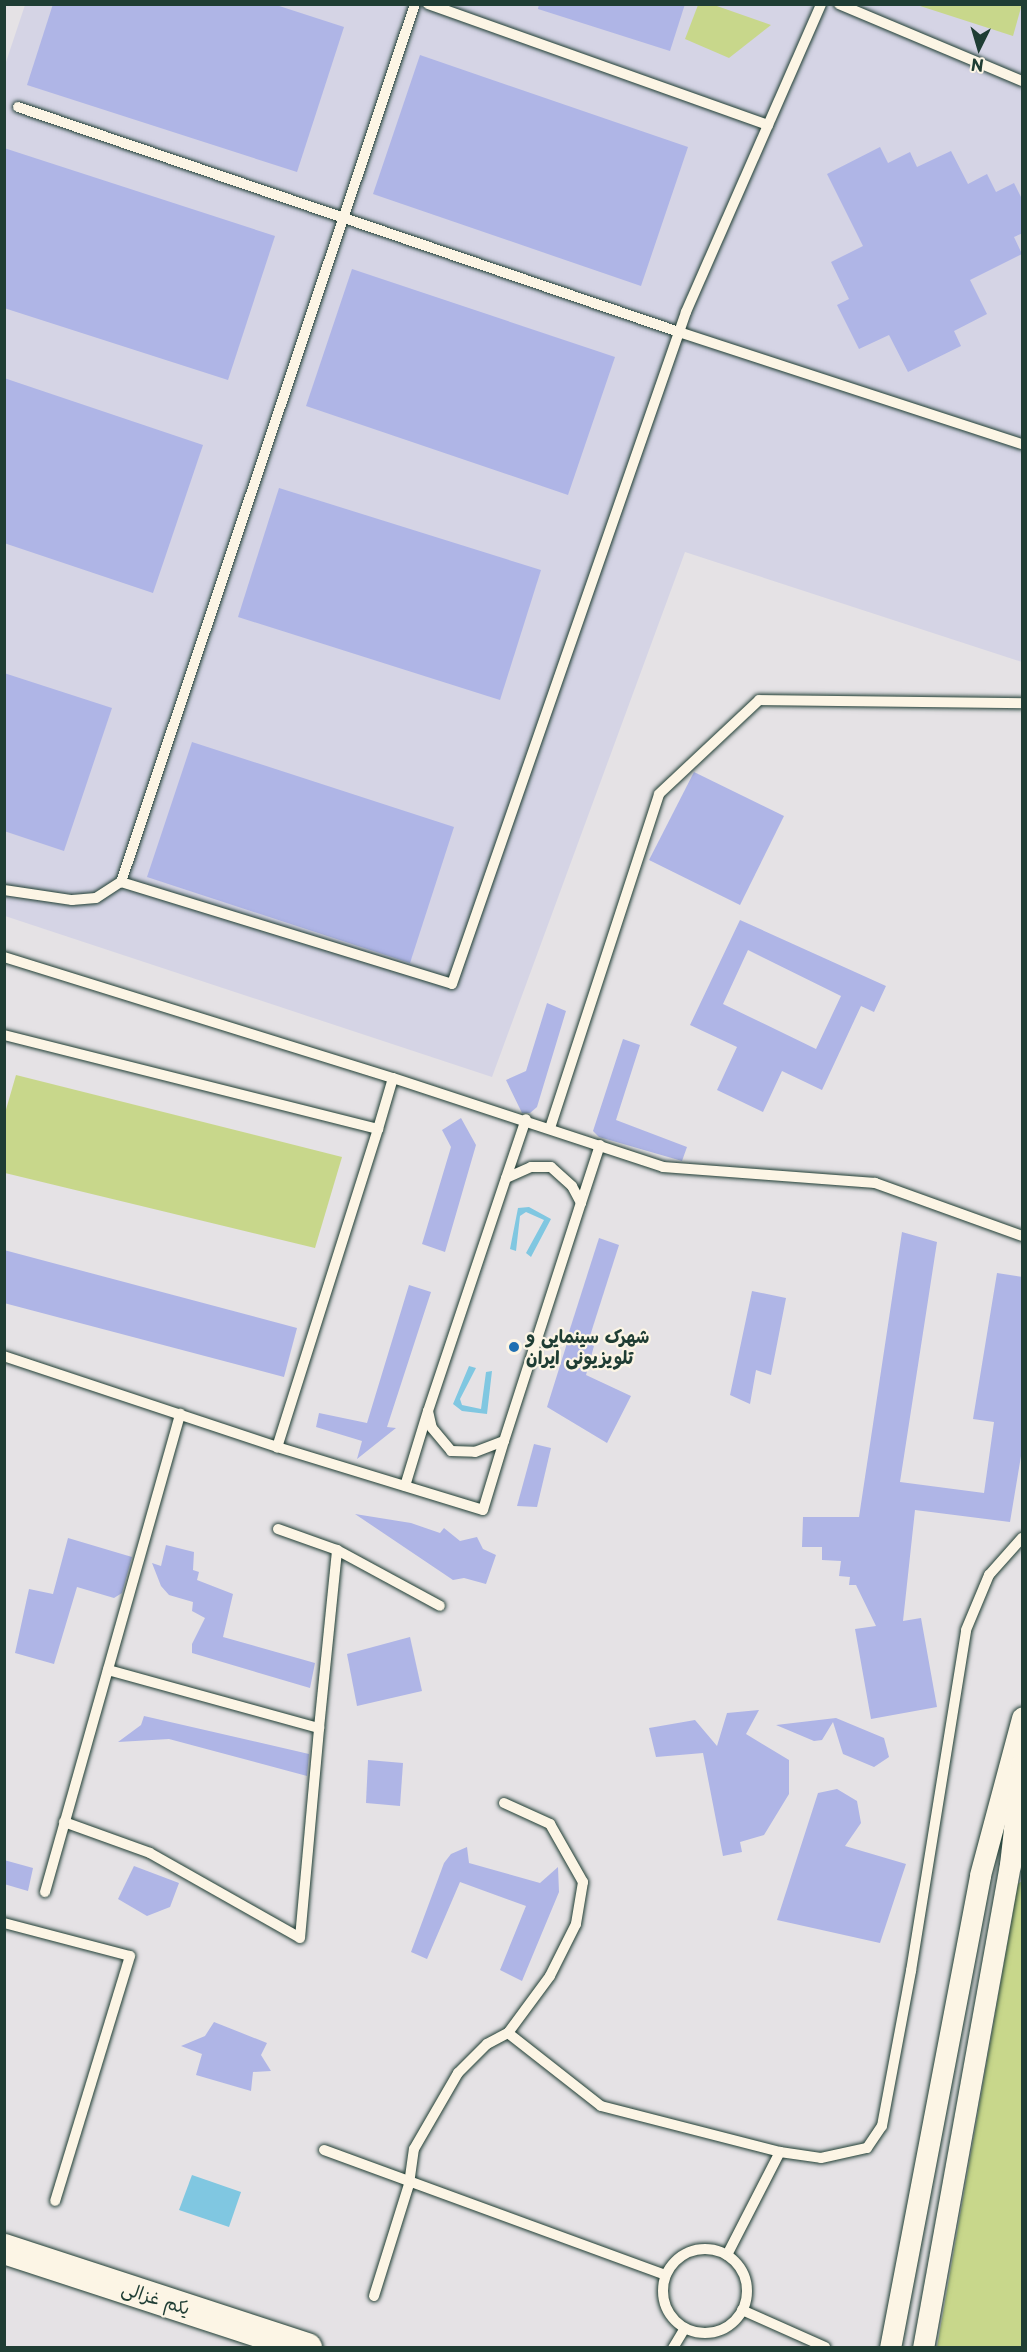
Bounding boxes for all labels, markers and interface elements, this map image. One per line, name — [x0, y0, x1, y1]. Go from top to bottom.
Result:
north arrow — [949, 18, 1009, 78]
text: N — [970, 53, 985, 78]
place label: شهرک سینمایی و تلویزیونی ایران — [526, 1326, 649, 1368]
marker: شهرک سینمایی و تلویزیونی ایران — [507, 1340, 521, 1354]
street label: یکم غزالی — [119, 2277, 193, 2319]

